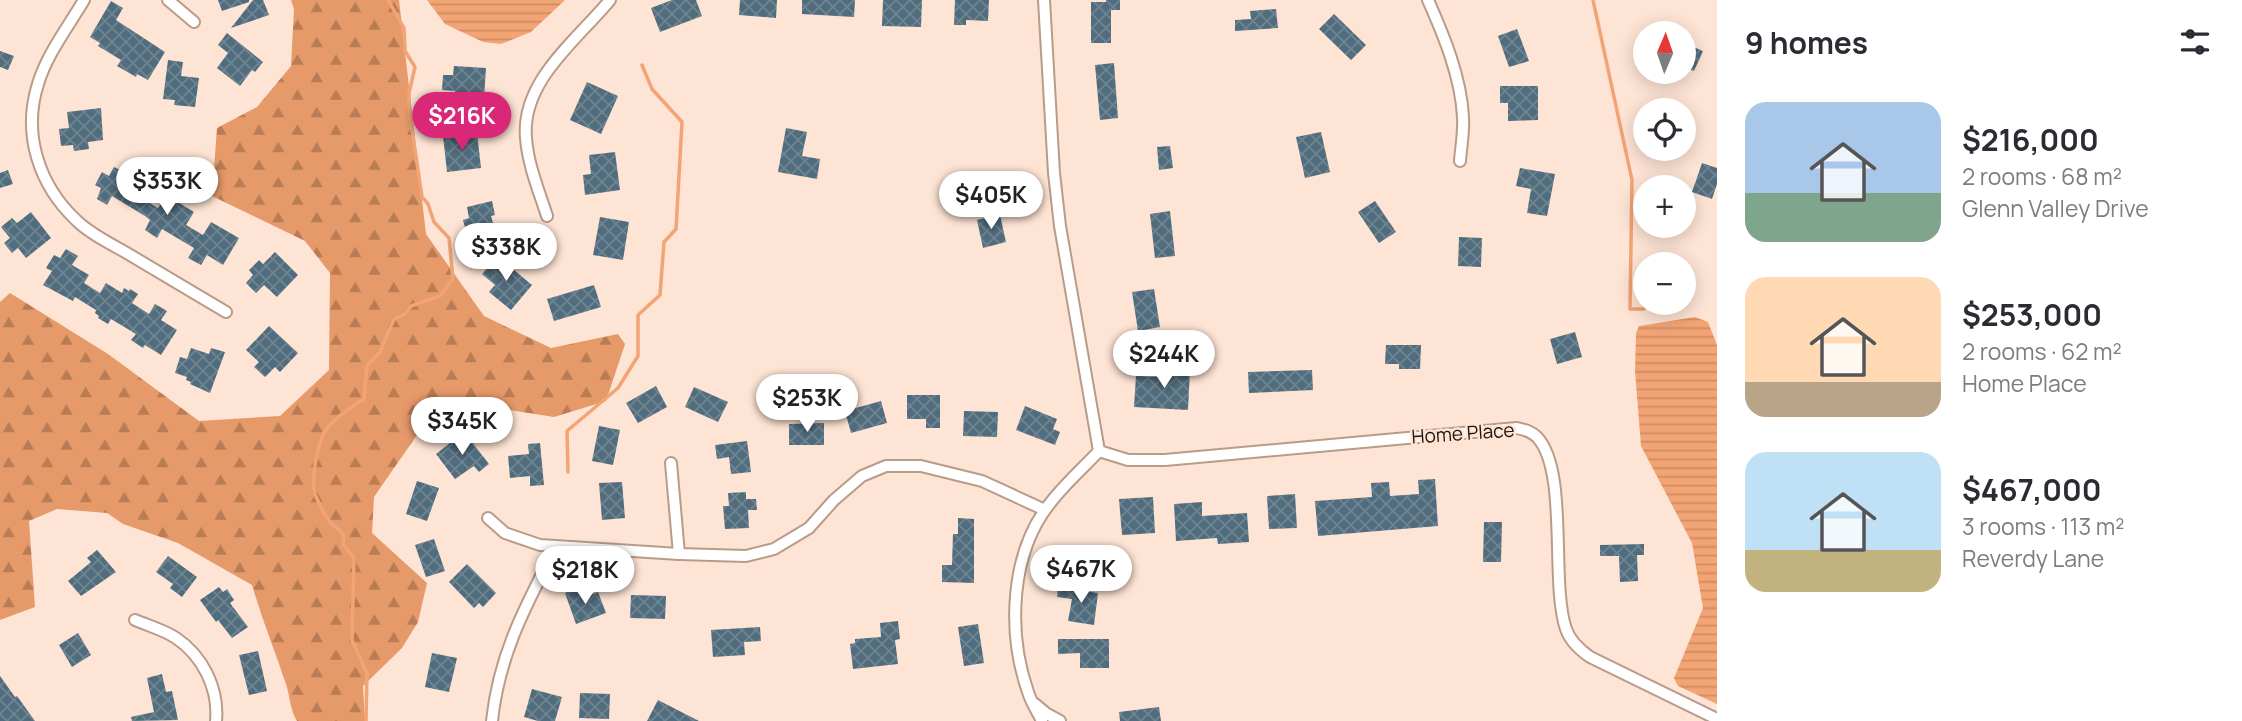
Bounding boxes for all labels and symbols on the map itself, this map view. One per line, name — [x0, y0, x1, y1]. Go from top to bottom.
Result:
north arrow — [1633, 21, 1696, 84]
pin: $216K — [413, 92, 511, 152]
pin: $353K — [118, 158, 216, 217]
pin: $405K — [942, 172, 1040, 231]
pin: $338K — [457, 224, 555, 283]
pin: $244K — [1115, 330, 1213, 390]
pin: $253K — [758, 374, 856, 434]
pin: $345K — [413, 398, 511, 457]
street label: Home Place — [1411, 416, 1515, 450]
pin: $218K — [536, 546, 634, 606]
pin: $467K — [1032, 546, 1130, 605]

